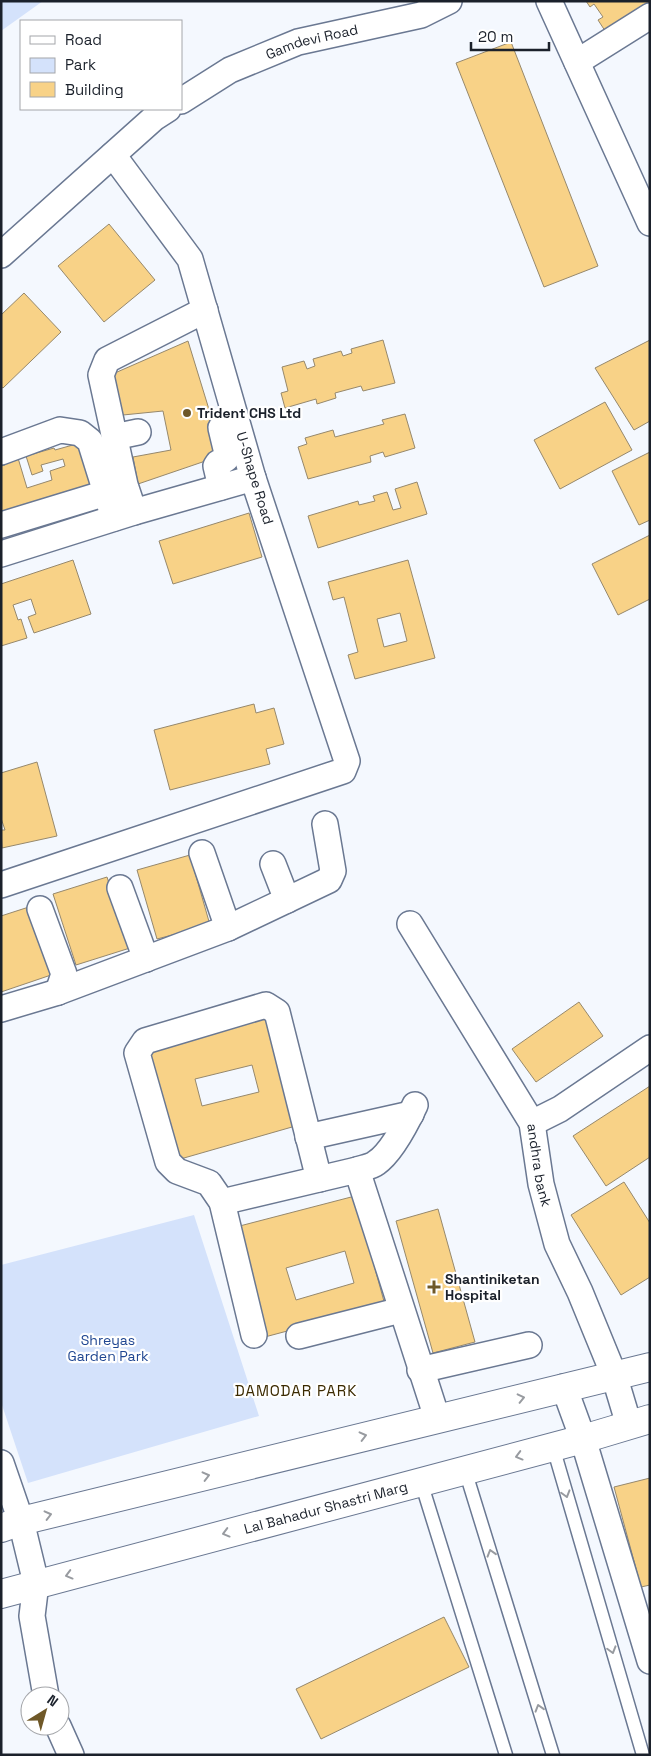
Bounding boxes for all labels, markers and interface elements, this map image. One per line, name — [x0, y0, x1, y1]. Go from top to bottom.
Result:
legend — [20, 20, 182, 110]
street label: Gamdevi Road — [263, 20, 360, 63]
scale bar — [471, 20, 548, 52]
text: 20 m — [478, 27, 513, 46]
text: Road — [65, 30, 102, 49]
text: Park — [65, 55, 96, 74]
text: Building — [65, 80, 124, 99]
place label: Trident CHS Ltd — [197, 404, 301, 422]
marker: Trident CHS Ltd — [181, 407, 193, 419]
street label: U-Shape Road — [232, 429, 278, 527]
street label: andhra bank — [523, 1122, 556, 1209]
place label: Shantiniketan Hospital — [445, 1270, 540, 1304]
marker: Shantiniketan Hospital — [427, 1280, 441, 1294]
park label: Shreyas Garden Park — [68, 1331, 149, 1365]
district label: DAMODAR PARK — [235, 1381, 357, 1400]
one-way arrow — [517, 1393, 526, 1404]
one-way arrow — [359, 1431, 368, 1442]
one-way arrow — [514, 1450, 523, 1461]
one-way arrow — [201, 1471, 210, 1482]
street label: Lal Bahadur Shastri Marg — [242, 1477, 409, 1538]
one-way arrow — [561, 1489, 571, 1498]
one-way arrow — [44, 1510, 53, 1521]
one-way arrow — [223, 1528, 231, 1538]
one-way arrow — [486, 1549, 496, 1558]
one-way arrow — [65, 1569, 73, 1580]
one-way arrow — [606, 1646, 617, 1654]
north arrow — [20, 1686, 70, 1736]
text: N — [44, 1691, 62, 1711]
one-way arrow — [534, 1705, 544, 1713]

